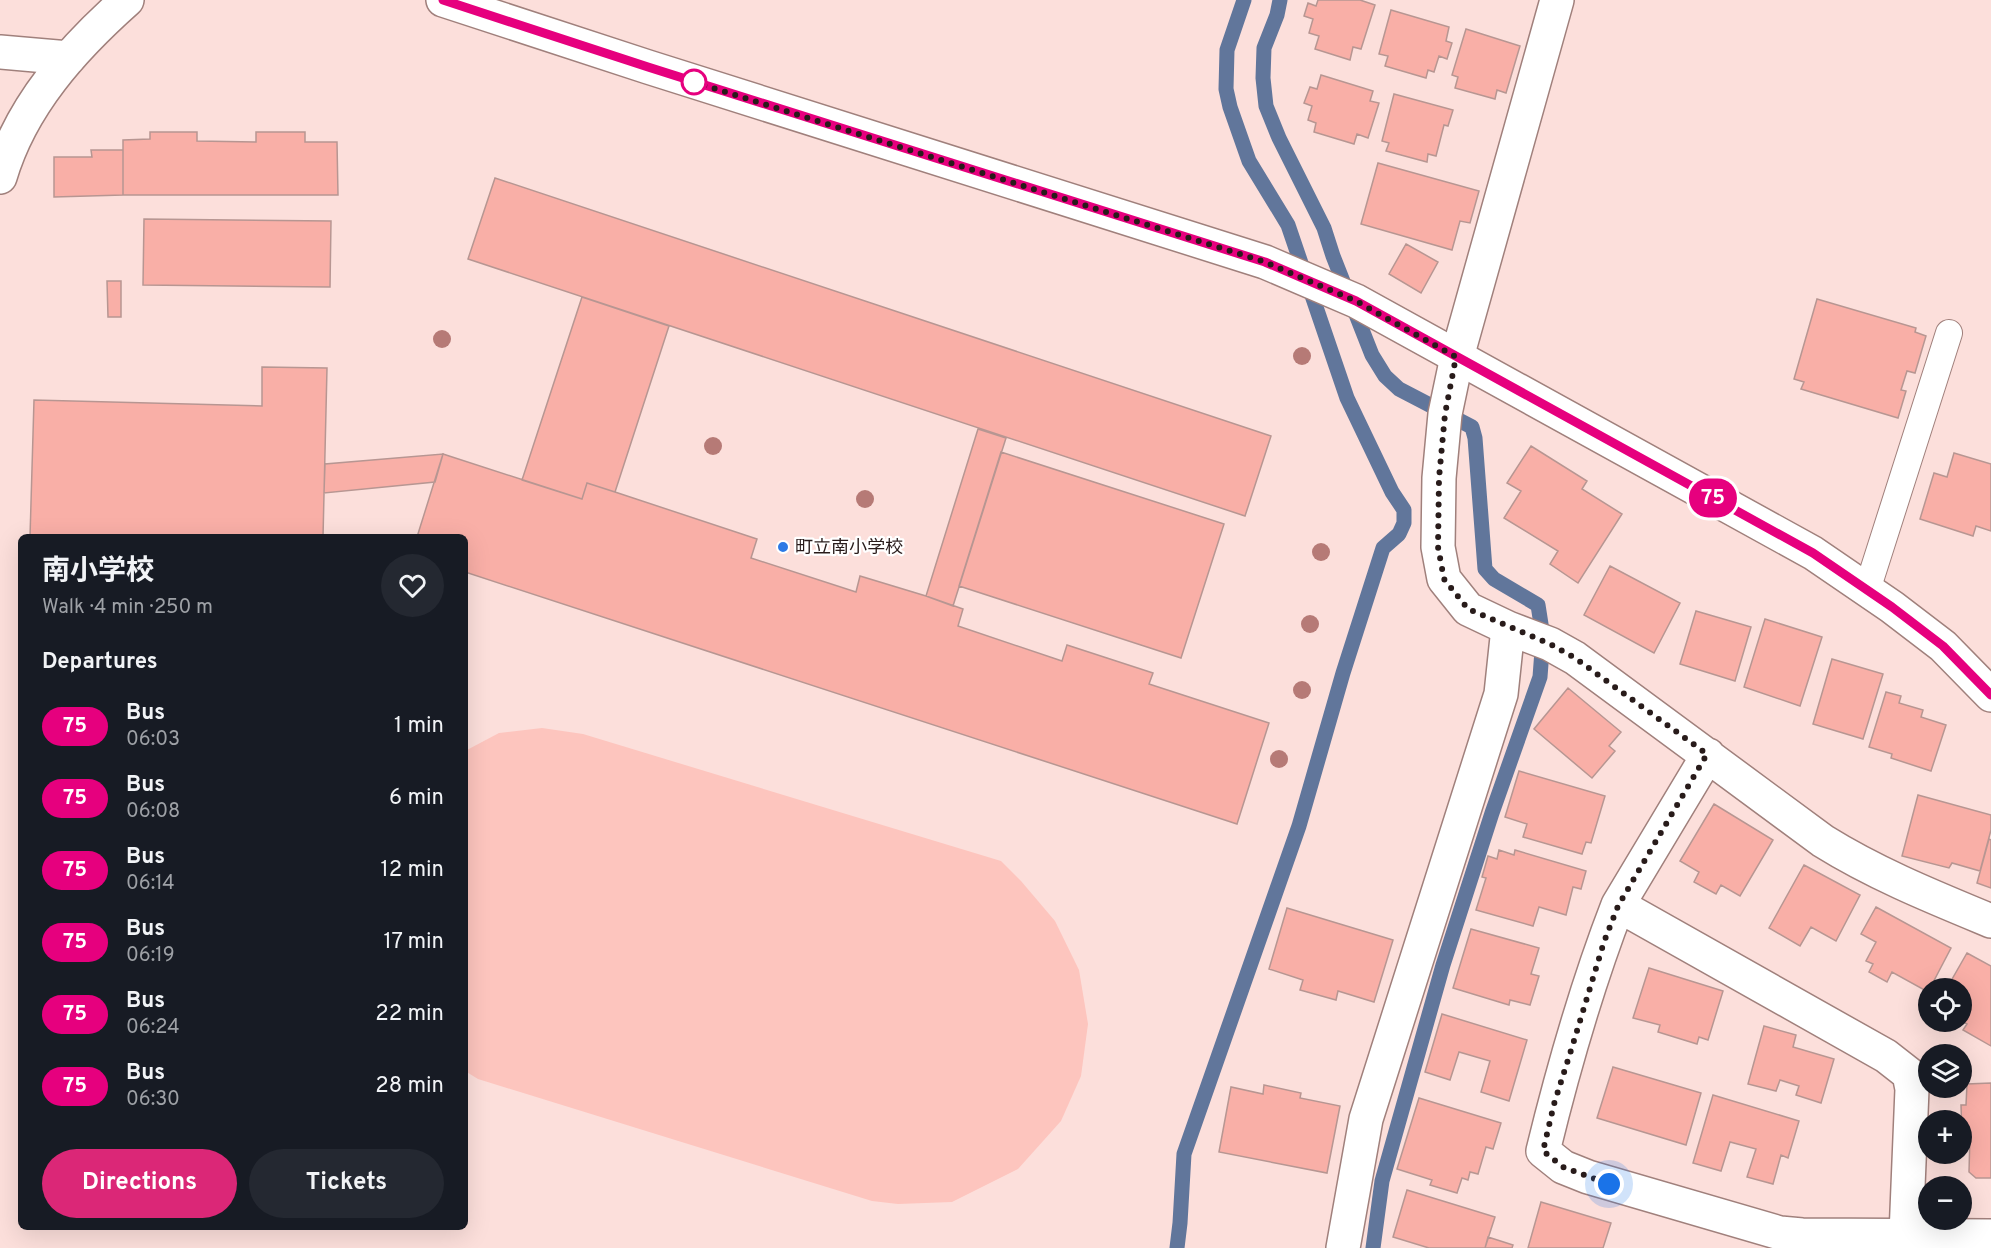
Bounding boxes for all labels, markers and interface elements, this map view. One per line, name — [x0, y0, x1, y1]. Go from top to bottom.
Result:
unlabelled marker — [681, 69, 707, 95]
line badge: 75 — [1686, 478, 1740, 518]
text: 75 — [1701, 485, 1725, 512]
place label: 町立南小学校 — [795, 537, 903, 560]
marker: 町立南小学校 — [776, 540, 790, 554]
text: 南小学校 — [42, 554, 154, 590]
button: heart — [381, 554, 444, 617]
text: Walk · 4 min · 250 m — [42, 595, 213, 621]
text: Departures — [42, 649, 158, 676]
text: Bus — [126, 700, 165, 727]
text: 75 — [63, 713, 87, 740]
text: 1 min — [394, 713, 444, 740]
text: 06:03 — [126, 727, 180, 753]
text: Bus — [126, 772, 165, 799]
text: 75 — [63, 785, 87, 812]
text: 6 min — [389, 785, 444, 812]
text: 06:08 — [126, 799, 180, 825]
text: Bus — [126, 844, 165, 871]
text: 75 — [63, 857, 87, 884]
text: 12 min — [381, 857, 444, 884]
text: 06:14 — [126, 871, 175, 897]
text: Bus — [126, 916, 165, 943]
text: 75 — [63, 929, 87, 956]
text: 17 min — [384, 929, 444, 956]
text: 06:19 — [126, 943, 175, 969]
map controls — [1918, 978, 1972, 1230]
button: locate — [1918, 978, 1972, 1032]
text: Bus — [126, 988, 165, 1015]
text: 75 — [63, 1001, 87, 1028]
text: 22 min — [375, 1001, 444, 1028]
text: 06:24 — [126, 1015, 180, 1041]
button: layers — [1918, 1044, 1972, 1098]
text: Bus — [126, 1060, 165, 1087]
text: 75 — [63, 1073, 87, 1100]
text: 28 min — [375, 1073, 444, 1100]
text: 06:30 — [126, 1087, 180, 1113]
button: + — [1918, 1110, 1972, 1164]
button: Directions — [42, 1149, 237, 1218]
button: Tickets — [249, 1149, 444, 1218]
your location — [1594, 1169, 1624, 1199]
button: − — [1918, 1176, 1972, 1230]

